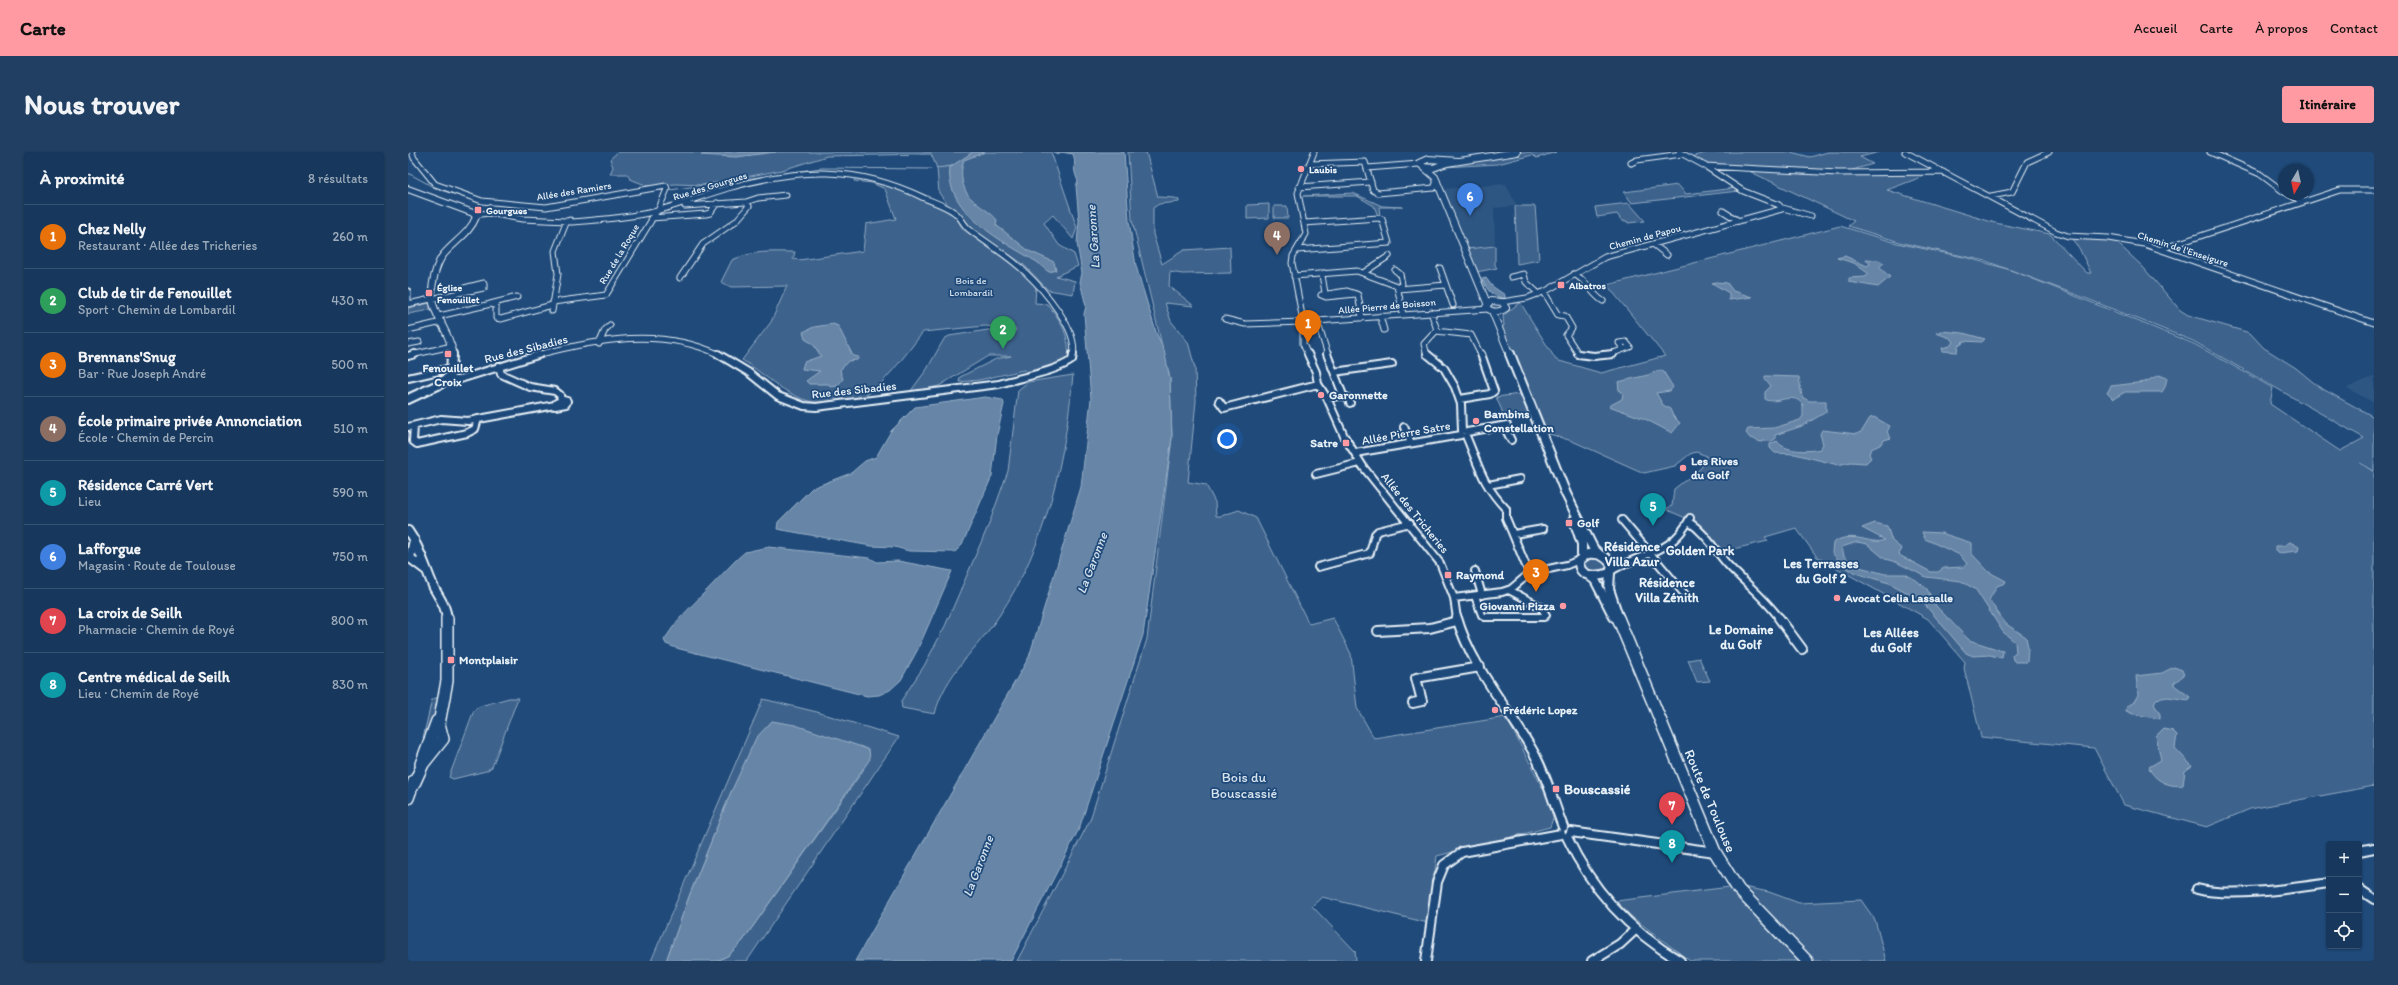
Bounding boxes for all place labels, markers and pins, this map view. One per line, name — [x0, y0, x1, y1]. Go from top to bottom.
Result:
place label: Laubis — [1309, 163, 1337, 176]
marker: Laubis — [1296, 164, 1306, 174]
pin: 6 — [1457, 183, 1483, 216]
place label: Gourgues — [486, 204, 528, 217]
marker: Gourgues — [473, 205, 483, 215]
pin: 4 — [1264, 222, 1290, 255]
place label: Albatros — [1568, 279, 1606, 292]
marker: Albatros — [1556, 280, 1566, 290]
place label: Église Fenouillet — [437, 281, 480, 306]
marker: Église Fenouillet — [424, 288, 434, 298]
pin: 1 — [1295, 310, 1321, 343]
pin: 2 — [990, 316, 1016, 349]
marker: Fenouillet Croix — [443, 349, 453, 359]
place label: Fenouillet Croix — [422, 361, 474, 389]
place label: Garonnette — [1329, 388, 1388, 402]
marker: Garonnette — [1316, 390, 1326, 400]
place label: Bambins Constellation — [1484, 407, 1554, 435]
marker: Bambins Constellation — [1471, 416, 1481, 426]
place label: Satre — [1310, 436, 1338, 450]
marker: Satre — [1341, 438, 1351, 448]
place label: Les Rives du Golf — [1691, 454, 1739, 482]
marker: Les Rives du Golf — [1678, 463, 1688, 473]
pin: 5 — [1640, 493, 1666, 526]
place label: Golf — [1577, 516, 1600, 530]
marker: Golf — [1564, 518, 1574, 528]
pin: 3 — [1523, 559, 1549, 592]
place label: Raymond — [1456, 568, 1505, 583]
marker: Raymond — [1443, 570, 1453, 580]
place label: Avocat Celia Lassalle — [1844, 591, 1953, 605]
marker: Avocat Celia Lassalle — [1832, 593, 1842, 603]
place label: Giovanni Pizza — [1480, 599, 1556, 613]
marker: Giovanni Pizza — [1558, 601, 1568, 611]
place label: Montplaisir — [459, 653, 518, 668]
marker: Montplaisir — [446, 655, 456, 665]
place label: Frédéric Lopez — [1503, 703, 1578, 718]
marker: Frédéric Lopez — [1490, 705, 1500, 715]
place label: Bouscassié — [1564, 781, 1631, 798]
marker: Bouscassié — [1551, 784, 1561, 794]
pin: 7 — [1659, 792, 1685, 825]
pin: 8 — [1659, 830, 1685, 863]

